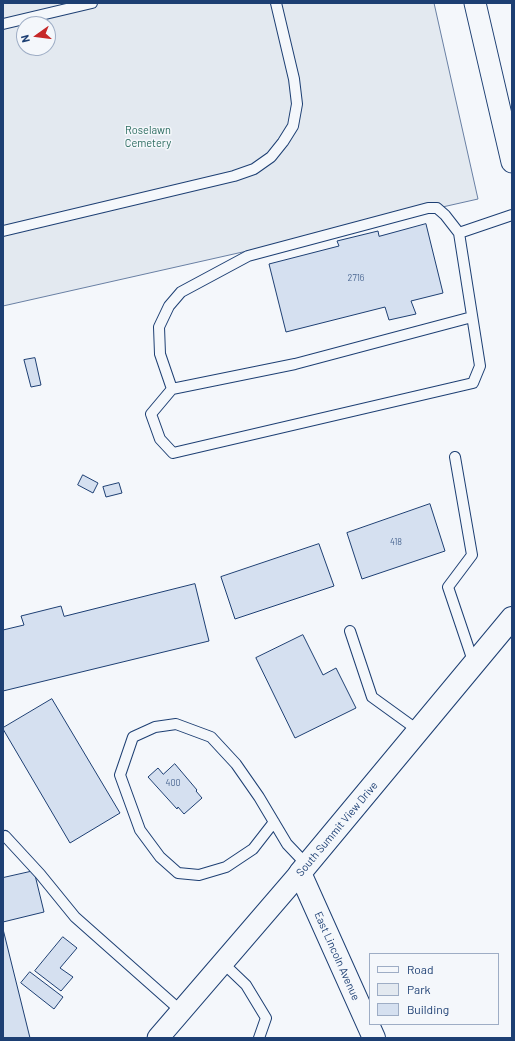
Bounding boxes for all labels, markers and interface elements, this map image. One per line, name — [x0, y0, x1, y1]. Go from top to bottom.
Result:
north arrow — [16, 16, 56, 56]
text: N — [18, 34, 32, 44]
park label: Roselawn Cemetery — [125, 123, 171, 149]
house number: 2716 — [348, 273, 364, 283]
house number: 418 — [390, 537, 402, 547]
house number: 400 — [165, 778, 181, 788]
street label: South Summit View Drive — [294, 779, 380, 879]
street label: East Lincoln Avenue — [311, 909, 363, 1003]
legend — [369, 953, 499, 1025]
text: Road — [407, 962, 434, 976]
text: Park — [407, 982, 431, 996]
text: Building — [407, 1002, 449, 1016]

